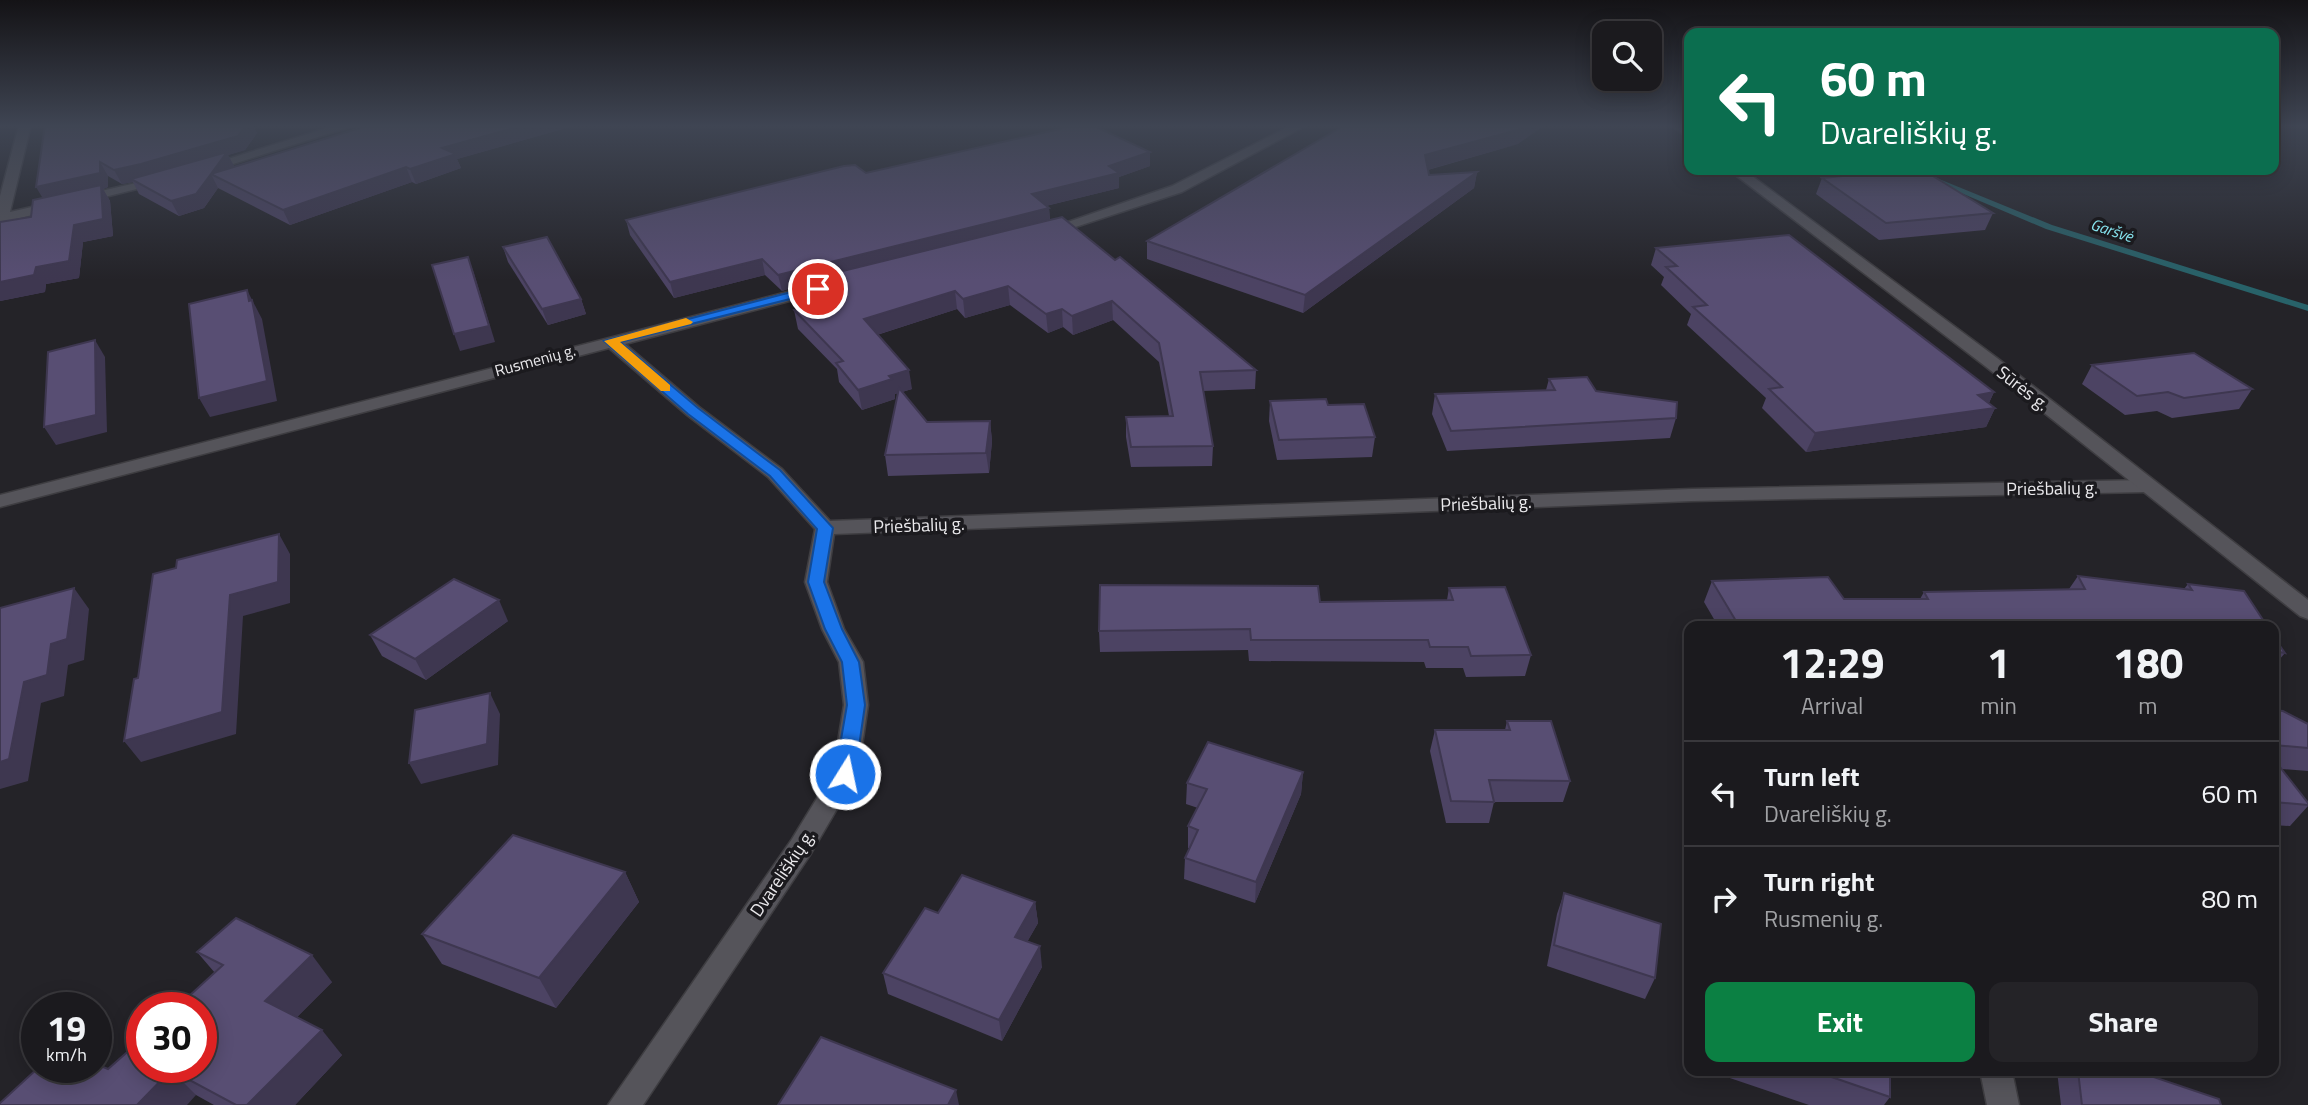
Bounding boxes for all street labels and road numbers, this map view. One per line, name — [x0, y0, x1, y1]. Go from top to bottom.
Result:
street label: Rusmenių g. — [492, 338, 578, 382]
street label: Sūrės g. — [1991, 359, 2055, 417]
street label: Priešbalių g. — [2006, 474, 2098, 502]
street label: Priešbalių g. — [1440, 488, 1532, 518]
street label: Priešbalių g. — [873, 510, 965, 540]
street label: Dvareliškių g. — [743, 824, 821, 922]

